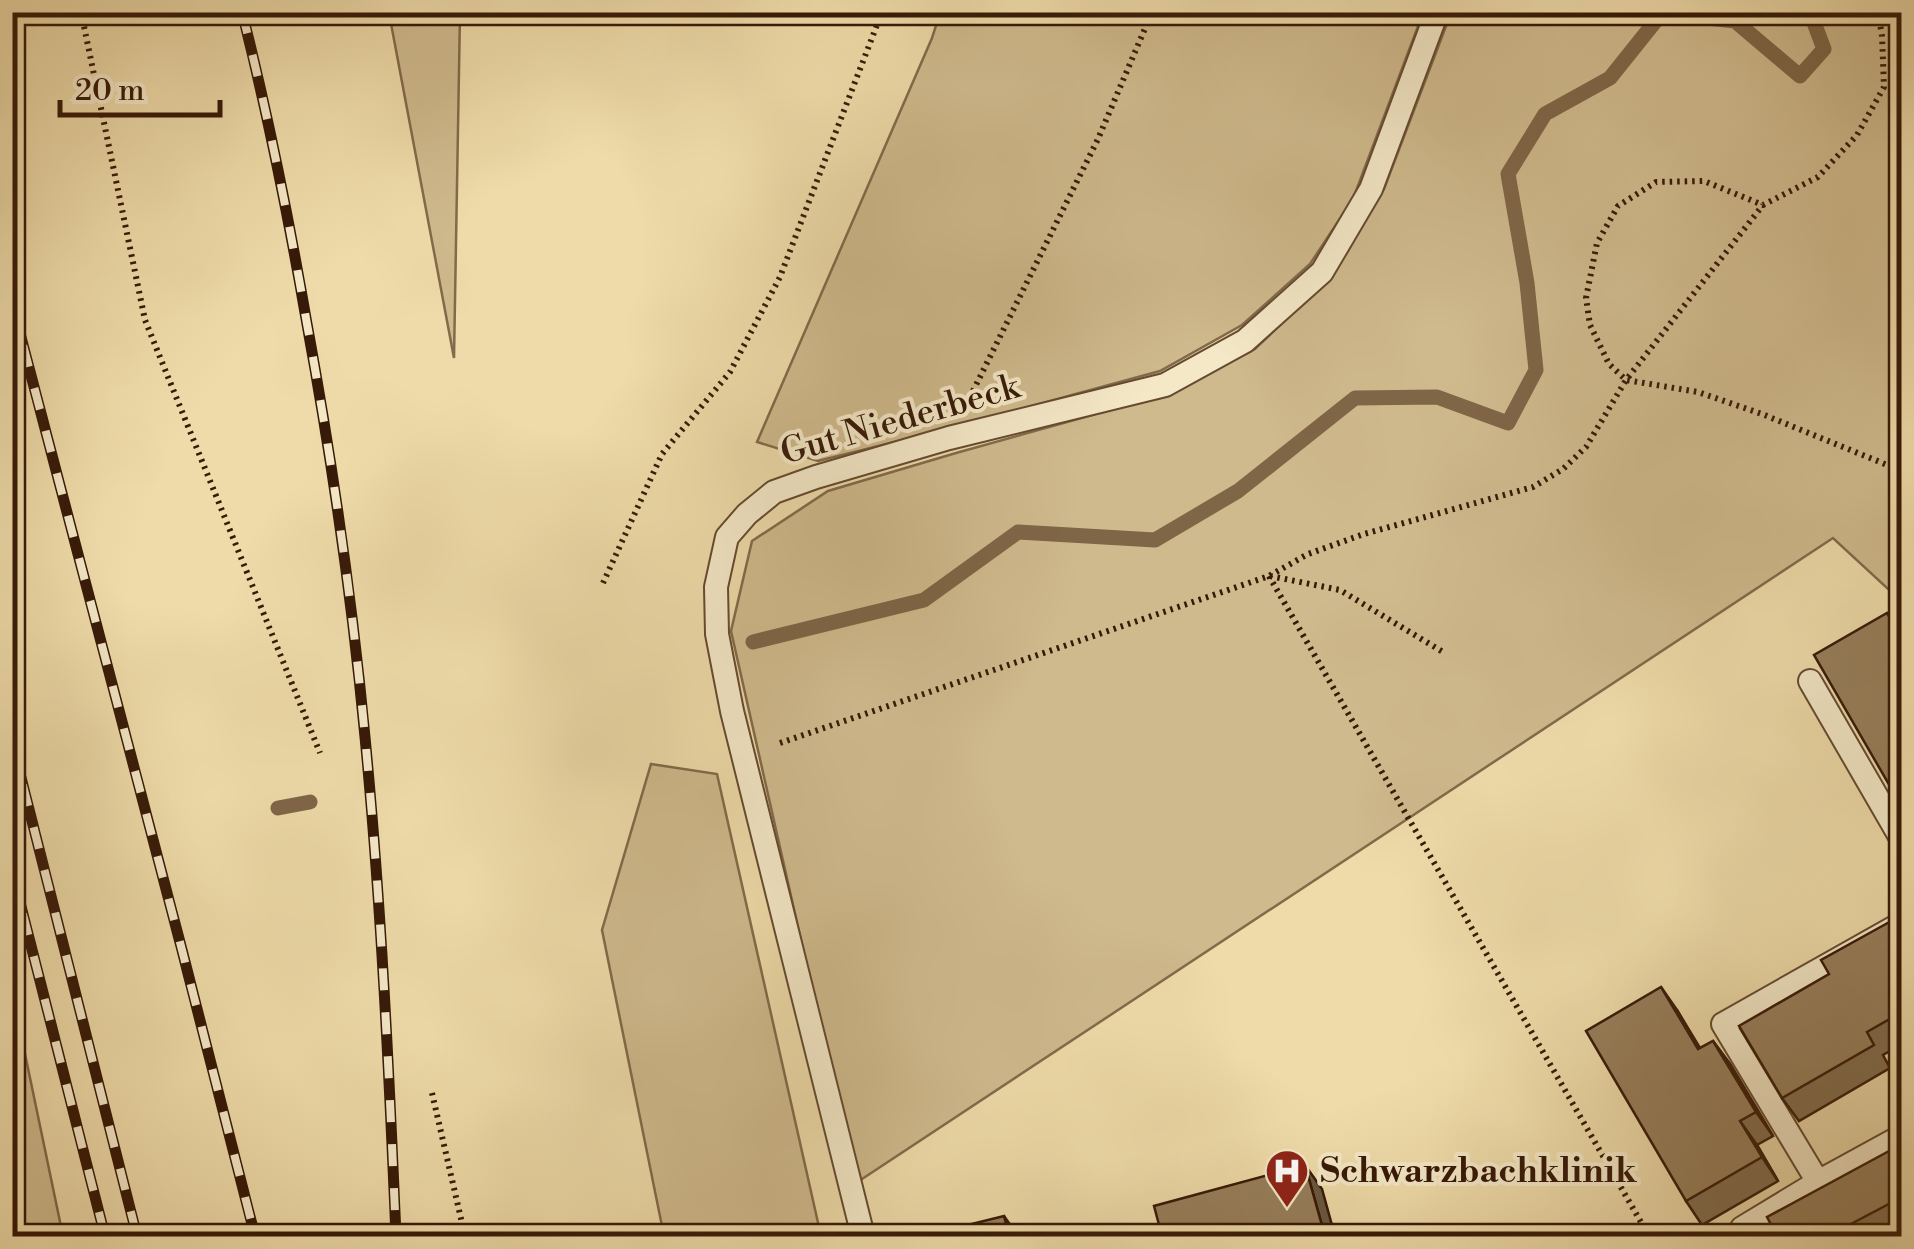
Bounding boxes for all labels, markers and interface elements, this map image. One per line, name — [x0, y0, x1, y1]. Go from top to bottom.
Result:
scale bar — [60, 55, 220, 117]
text: 20 m — [75, 72, 144, 110]
street label: Gut Niederbeck — [776, 365, 1026, 475]
hospital icon: Schwarzbachklinik — [1264, 1148, 1310, 1209]
place label: Schwarzbachklinik — [1320, 1150, 1637, 1193]

